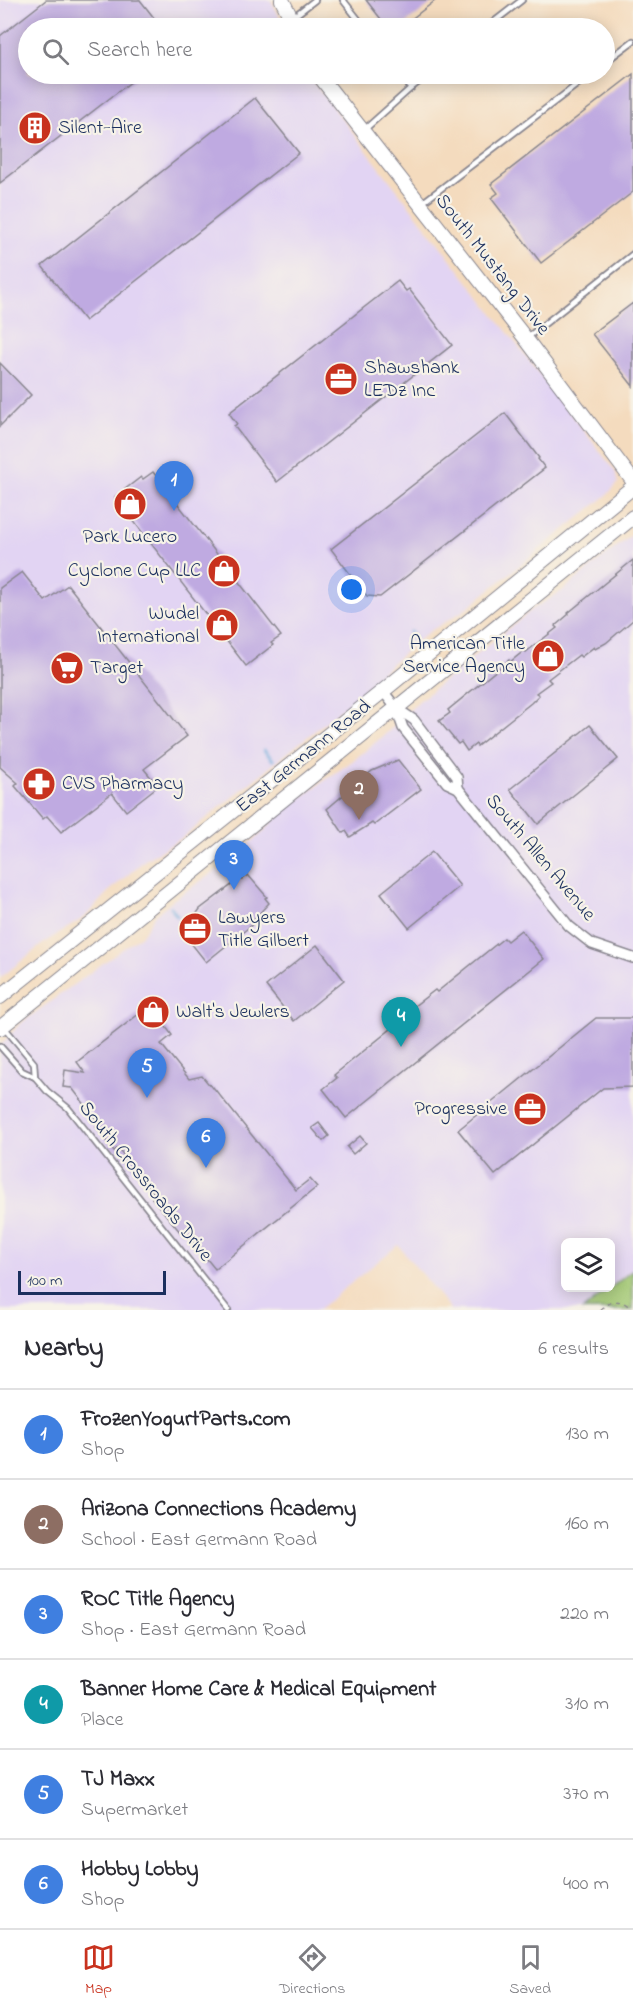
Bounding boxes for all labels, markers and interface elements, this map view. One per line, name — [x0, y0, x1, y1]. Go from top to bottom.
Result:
search box — [18, 18, 615, 84]
icon: search — [39, 35, 72, 68]
text: Search here — [87, 35, 192, 67]
building icon: Silent-Aire — [17, 110, 53, 146]
place label: Silent-Aire — [58, 114, 142, 143]
street label: South Mustang Drive — [427, 188, 557, 343]
place label: Shawshank LEDz Inc — [364, 354, 460, 406]
office icon: Shawshank LEDz Inc — [323, 361, 359, 397]
pin: 1 — [154, 462, 194, 511]
shop icon: Park Lucero — [112, 486, 148, 522]
place label: Park Lucero — [83, 523, 177, 552]
shop icon: Cyclone Cup LLC — [206, 553, 242, 589]
place label: Cyclone Cup LLC — [68, 557, 201, 586]
your location — [337, 575, 366, 604]
place label: Wudel International — [97, 600, 199, 652]
shop icon: Wudel International — [204, 607, 240, 643]
place label: American Title Service Agency — [403, 630, 525, 683]
shop icon: American Title Service Agency — [530, 638, 566, 674]
supermarket icon: Target — [49, 650, 85, 686]
place label: Target — [90, 654, 143, 684]
street label: East Germann Road — [230, 693, 378, 821]
pharmacy icon: CVS Pharmacy — [21, 766, 57, 802]
place label: CVS Pharmacy — [62, 770, 183, 799]
pin: 2 — [340, 770, 378, 820]
street label: South Allen Avenue — [478, 788, 602, 928]
pin: 3 — [214, 840, 254, 890]
place label: Lawyers Title Gilbert — [218, 904, 309, 956]
office icon: Lawyers Title Gilbert — [177, 911, 213, 947]
shop icon: Walt's Jewlers — [135, 994, 171, 1030]
place label: Walt's Jewlers — [176, 998, 290, 1027]
pin: 4 — [382, 998, 420, 1047]
pin: 5 — [128, 1048, 166, 1098]
office icon: Progressive — [512, 1091, 548, 1127]
street label: South Crossroads Drive — [71, 1095, 219, 1269]
place label: Progressive — [415, 1095, 507, 1125]
pin: 6 — [186, 1118, 226, 1168]
map controls — [561, 1238, 615, 1292]
button: layers — [561, 1238, 615, 1292]
scale bar — [18, 1268, 166, 1296]
text: 100 m — [27, 1269, 62, 1293]
text: Nearby — [24, 1330, 103, 1368]
text: 6 results — [538, 1335, 609, 1364]
text: FrozenYogurtParts.com — [81, 1404, 291, 1436]
text: 1 — [40, 1420, 47, 1449]
text: 130 m — [565, 1420, 609, 1449]
text: Shop — [81, 1436, 125, 1465]
text: Arizona Connections Academy — [81, 1494, 356, 1526]
text: 2 — [39, 1510, 48, 1539]
text: 160 m — [565, 1510, 609, 1539]
text: School · East Germann Road — [81, 1526, 317, 1555]
text: ROC Title Agency — [81, 1584, 235, 1616]
text: 3 — [39, 1600, 48, 1629]
text: 220 m — [560, 1600, 609, 1629]
text: Shop · East Germann Road — [81, 1616, 306, 1645]
text: Banner Home Care & Medical Equipment — [81, 1674, 436, 1706]
text: 4 — [39, 1690, 48, 1719]
text: 310 m — [565, 1690, 609, 1719]
text: Place — [81, 1706, 123, 1735]
text: TJ Maxx — [81, 1764, 155, 1796]
text: 5 — [38, 1780, 49, 1809]
text: 370 m — [563, 1780, 609, 1809]
text: Supermarket — [81, 1796, 188, 1825]
text: Hobby Lobby — [81, 1854, 199, 1886]
text: 6 — [39, 1870, 48, 1899]
text: 400 m — [563, 1870, 609, 1899]
text: Shop — [81, 1886, 125, 1915]
tab: Map — [82, 1941, 115, 2001]
tab: Directions — [279, 1941, 345, 2001]
tab: Saved — [509, 1941, 551, 2001]

